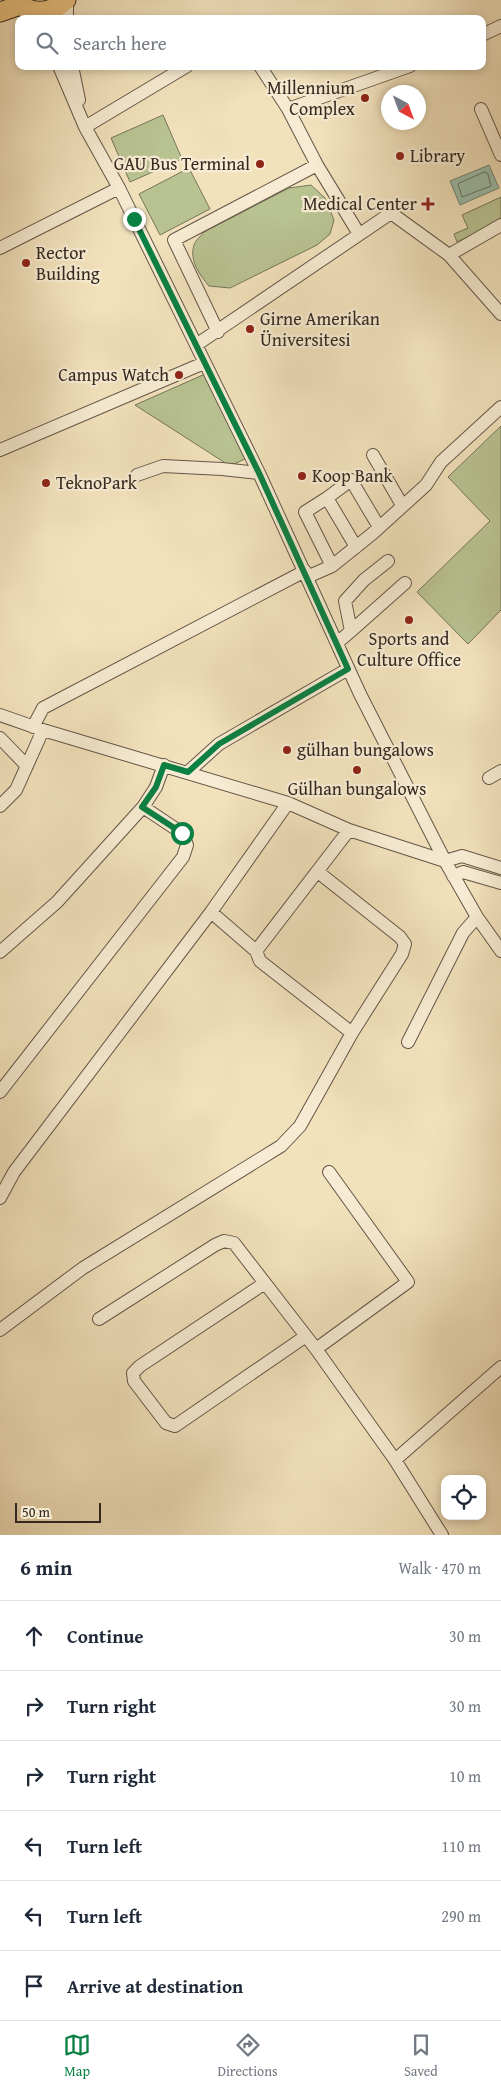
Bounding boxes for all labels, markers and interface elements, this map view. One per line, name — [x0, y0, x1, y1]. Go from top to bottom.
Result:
search box — [15, 15, 486, 70]
icon: search — [33, 29, 61, 57]
text: Search here — [73, 29, 167, 57]
place label: Millennium Complex — [267, 74, 356, 122]
north arrow — [381, 85, 426, 130]
marker: Millennium Complex — [359, 92, 371, 104]
place label: Library — [410, 142, 465, 169]
place label: GAU Bus Terminal — [114, 150, 250, 177]
marker: Library — [394, 150, 406, 162]
marker: GAU Bus Terminal — [254, 158, 266, 170]
place label: Medical Center — [303, 190, 418, 217]
marker: Medical Center — [421, 197, 435, 211]
route end — [123, 208, 146, 231]
place label: Rector Building — [36, 239, 100, 287]
marker: Rector Building — [20, 257, 32, 269]
place label: Girne Amerikan Üniversitesi — [260, 305, 380, 353]
marker: Girne Amerikan Üniversitesi — [244, 323, 256, 335]
place label: Campus Watch — [58, 361, 169, 388]
marker: Campus Watch — [173, 369, 185, 381]
place label: Koop Bank — [312, 462, 394, 489]
place label: TeknoPark — [56, 469, 138, 496]
marker: Koop Bank — [296, 470, 308, 482]
marker: TeknoPark — [40, 477, 52, 489]
marker: Sports and Culture Office — [403, 614, 415, 626]
place label: Sports and Culture Office — [357, 625, 461, 673]
place label: gülhan bungalows — [297, 736, 434, 763]
marker: gülhan bungalows — [281, 744, 293, 756]
marker: Gülhan bungalows — [351, 764, 363, 776]
place label: Gülhan bungalows — [288, 775, 426, 802]
route start — [171, 822, 194, 845]
map controls — [441, 1475, 486, 1520]
button: locate — [441, 1475, 486, 1520]
scale bar — [15, 1500, 101, 1523]
text: 50 m — [22, 1502, 50, 1522]
text: 6 min — [20, 1552, 72, 1583]
text: Walk · 470 m — [398, 1556, 481, 1580]
icon: ahead — [20, 1622, 48, 1650]
text: Continue — [67, 1622, 144, 1650]
text: 30 m — [449, 1624, 481, 1648]
icon: right — [20, 1692, 48, 1720]
text: Turn right — [67, 1692, 156, 1720]
text: 30 m — [449, 1694, 481, 1718]
icon: right — [20, 1762, 48, 1790]
text: Turn right — [67, 1762, 156, 1790]
text: 10 m — [449, 1764, 481, 1788]
icon: left — [20, 1832, 48, 1860]
text: Turn left — [67, 1832, 142, 1860]
text: 110 m — [441, 1834, 481, 1858]
icon: left — [20, 1902, 48, 1930]
text: Turn left — [67, 1902, 142, 1930]
text: 290 m — [441, 1904, 481, 1928]
icon: arrive — [20, 1972, 48, 2000]
text: Arrive at destination — [67, 1972, 243, 2000]
tab: Map — [63, 2031, 91, 2081]
tab: Directions — [217, 2031, 278, 2081]
tab: Saved — [404, 2031, 438, 2081]

